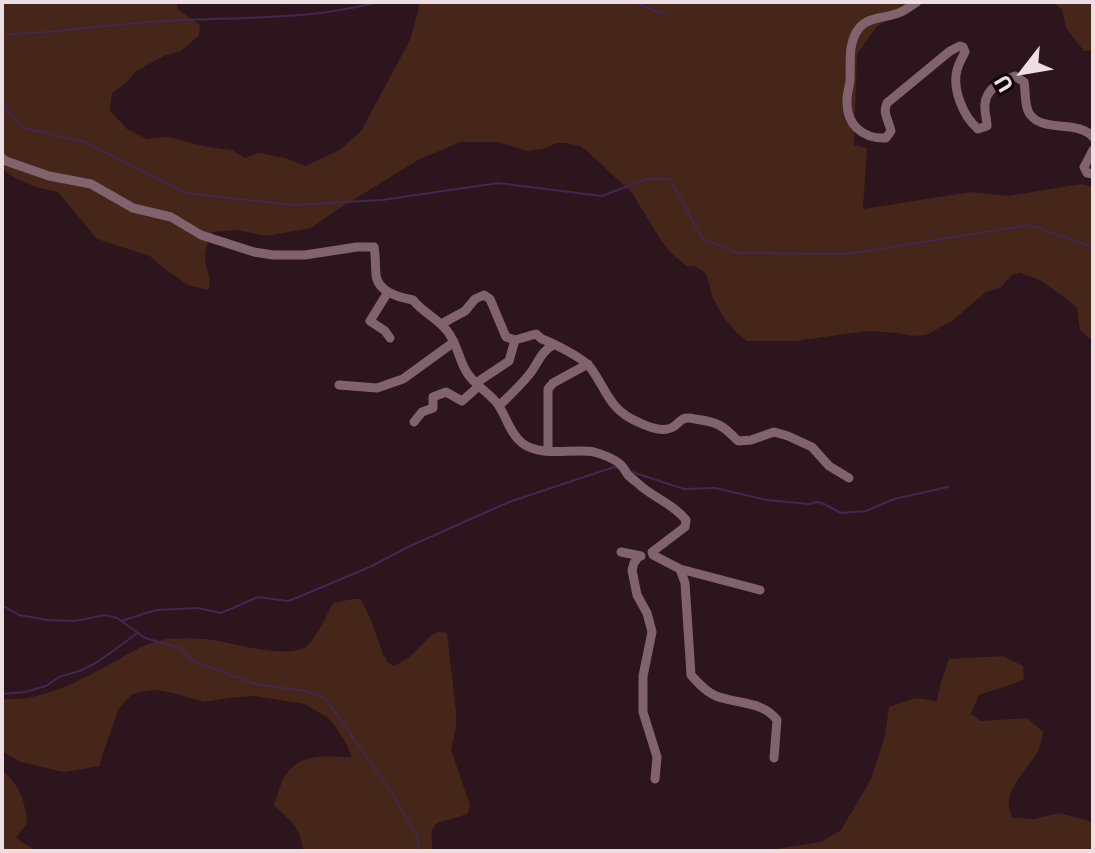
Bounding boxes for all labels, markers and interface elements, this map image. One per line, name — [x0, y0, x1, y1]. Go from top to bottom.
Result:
north arrow — [983, 32, 1063, 112]
text: U — [987, 71, 1017, 98]

